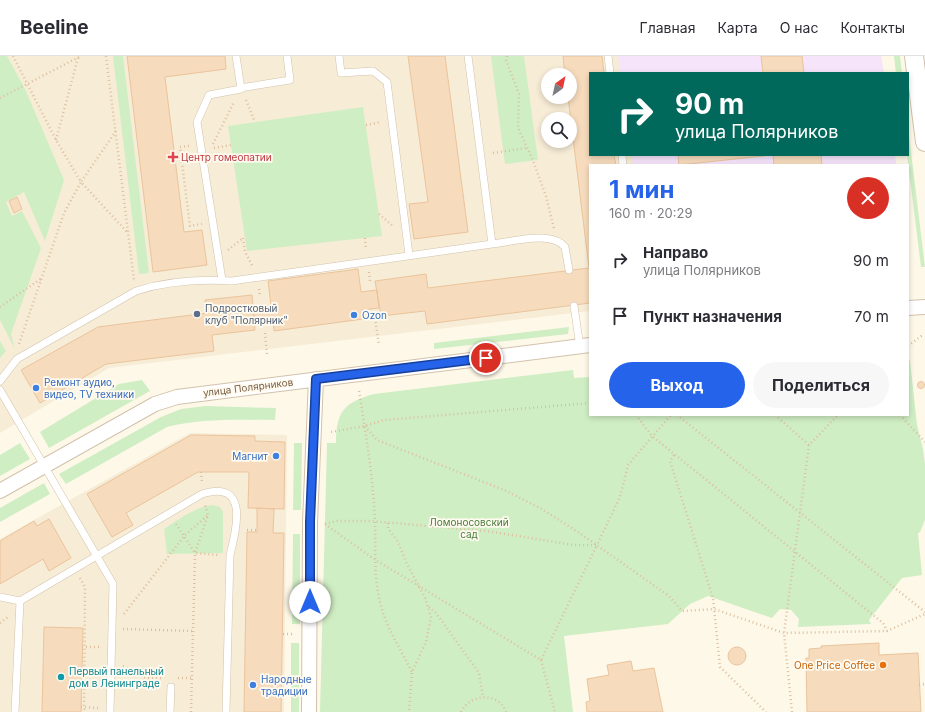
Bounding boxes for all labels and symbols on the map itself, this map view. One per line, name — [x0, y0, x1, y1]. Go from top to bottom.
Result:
north arrow — [541, 68, 577, 104]
place label: Центр гомеопатии — [181, 151, 272, 163]
marker: Центр гомеопатии — [168, 152, 178, 162]
place label: Подростковый клуб "Полярник" — [205, 302, 288, 326]
marker: Подростковый клуб "Полярник" — [192, 309, 202, 319]
place label: Ozon — [362, 309, 387, 321]
marker: Ozon — [349, 310, 359, 320]
pin — [469, 341, 503, 375]
street label: улица Полярников — [202, 375, 294, 398]
place label: Ремонт аудио, видео, TV техники — [44, 376, 134, 400]
marker: Ремонт аудио, видео, TV техники — [31, 383, 41, 393]
place label: Магнит — [232, 450, 268, 462]
marker: Магнит — [271, 451, 281, 461]
park label: Ломоносовский сад — [429, 516, 509, 540]
position arrow — [289, 581, 331, 623]
place label: One Price Coffee — [794, 659, 875, 671]
marker: One Price Coffee — [878, 660, 888, 670]
place label: Первый панельный дом в Ленинграде — [69, 665, 164, 689]
marker: Первый панельный дом в Ленинграде — [56, 672, 66, 682]
place label: Народные традиции — [261, 673, 312, 697]
marker: Народные традиции — [248, 680, 258, 690]

